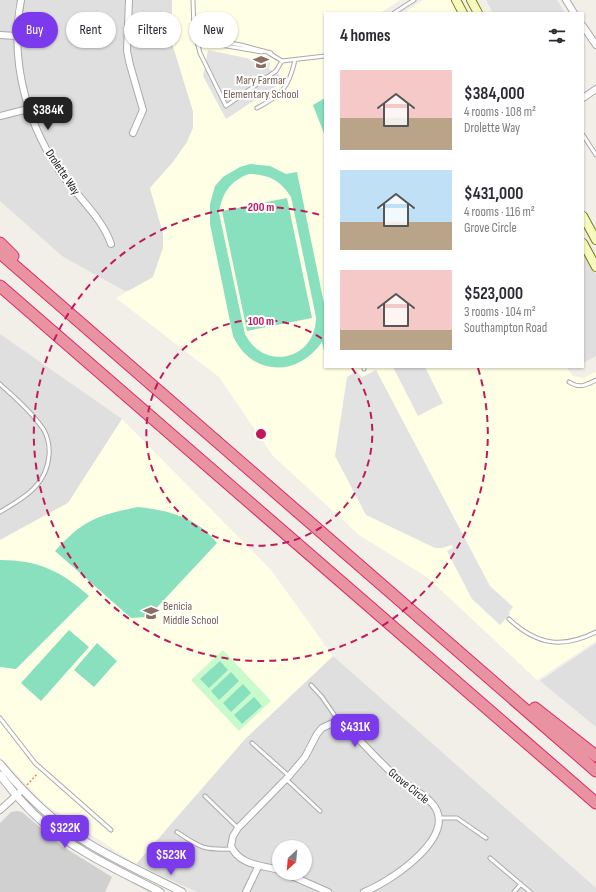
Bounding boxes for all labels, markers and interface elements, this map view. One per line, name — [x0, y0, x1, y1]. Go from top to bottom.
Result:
chip: Buy — [12, 12, 58, 48]
chip: Rent — [66, 12, 116, 48]
chip: Filters — [124, 12, 181, 48]
chip: New — [189, 12, 238, 48]
icon: filters — [546, 25, 568, 47]
text: 4 homes — [340, 26, 391, 46]
school or university icon: Mary Farmar Elementary School — [252, 53, 270, 71]
place label: Mary Farmar Elementary School — [223, 73, 299, 102]
text: $384,000 — [464, 84, 525, 104]
icon: home — [372, 86, 420, 134]
pin: $384K — [20, 97, 76, 131]
text: $384K — [32, 102, 64, 118]
text: 4 rooms · 108 m² — [464, 104, 536, 120]
text: Drolette Way — [464, 120, 520, 136]
street label: Drolette Way — [42, 147, 83, 198]
text: $431,000 — [464, 184, 523, 204]
icon: home — [372, 186, 420, 234]
text: 200 m — [248, 200, 274, 215]
text: 4 rooms · 116 m² — [464, 204, 535, 220]
text: Grove Circle — [464, 220, 517, 236]
text: $523,000 — [464, 284, 523, 304]
icon: home — [372, 286, 420, 334]
text: 3 rooms · 104 m² — [464, 304, 536, 320]
text: 100 m — [248, 314, 274, 329]
text: Southampton Road — [464, 320, 547, 336]
centre of rings — [254, 427, 268, 441]
place label: Benicia Middle School — [163, 599, 219, 628]
school or university icon: Benicia Middle School — [142, 604, 160, 622]
pin: $431K — [327, 714, 383, 748]
text: $431K — [340, 719, 370, 735]
street label: Grove Circle — [385, 765, 432, 808]
pin: $322K — [37, 815, 93, 849]
text: $322K — [50, 820, 80, 836]
north arrow — [272, 840, 312, 880]
map controls — [272, 840, 312, 880]
pin: $523K — [143, 842, 199, 876]
text: $523K — [156, 847, 186, 863]

